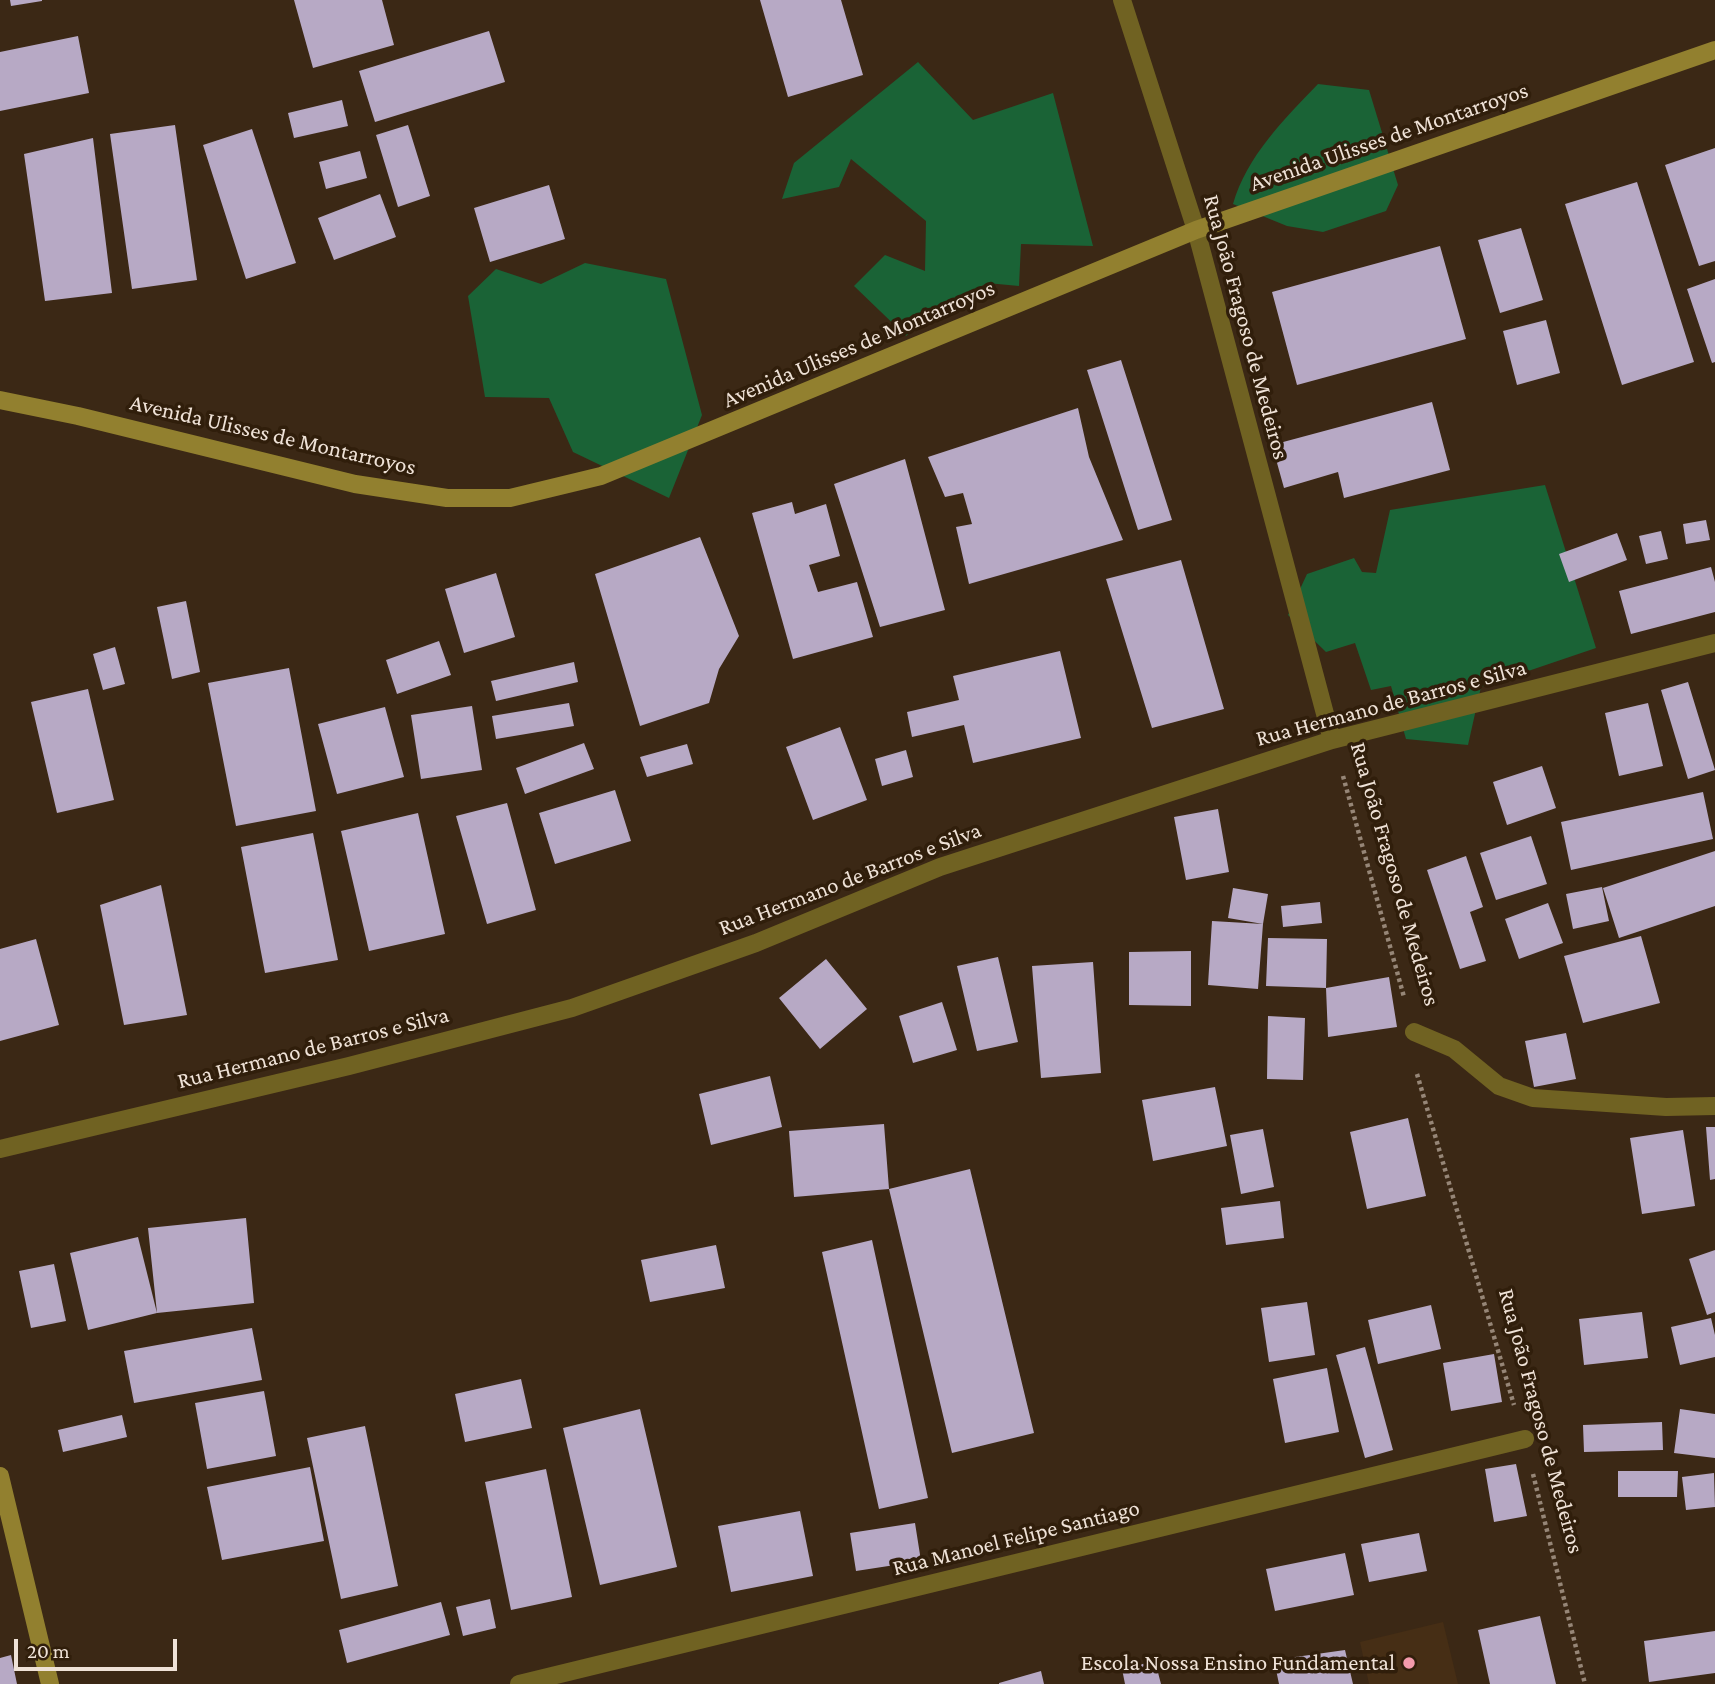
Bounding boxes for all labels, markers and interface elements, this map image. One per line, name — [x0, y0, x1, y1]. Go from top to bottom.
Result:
street label: Avenida Ulisses de Montarroyos — [1246, 76, 1532, 198]
street label: Rua João Fragoso de Medeiros — [1197, 192, 1295, 462]
street label: Avenida Ulisses de Montarroyos — [719, 274, 999, 414]
street label: Avenida Ulisses de Montarroyos — [127, 389, 419, 481]
street label: Rua Hermano de Barros e Silva — [1253, 654, 1529, 752]
street label: Rua João Fragoso de Medeiros — [1344, 739, 1446, 1009]
street label: Rua Hermano de Barros e Silva — [715, 816, 985, 942]
street label: Rua Hermano de Barros e Silva — [174, 1001, 452, 1095]
street label: Rua João Fragoso de Medeiros — [1492, 1286, 1590, 1556]
street label: Rua Manoel Felipe Santiago — [890, 1494, 1142, 1582]
scale bar — [18, 1624, 180, 1668]
text: 20 m — [27, 1639, 70, 1663]
place label: Escola Nossa Ensino Fundamental — [1081, 1649, 1395, 1677]
marker: Escola Nossa Ensino Fundamental — [1401, 1655, 1417, 1671]

